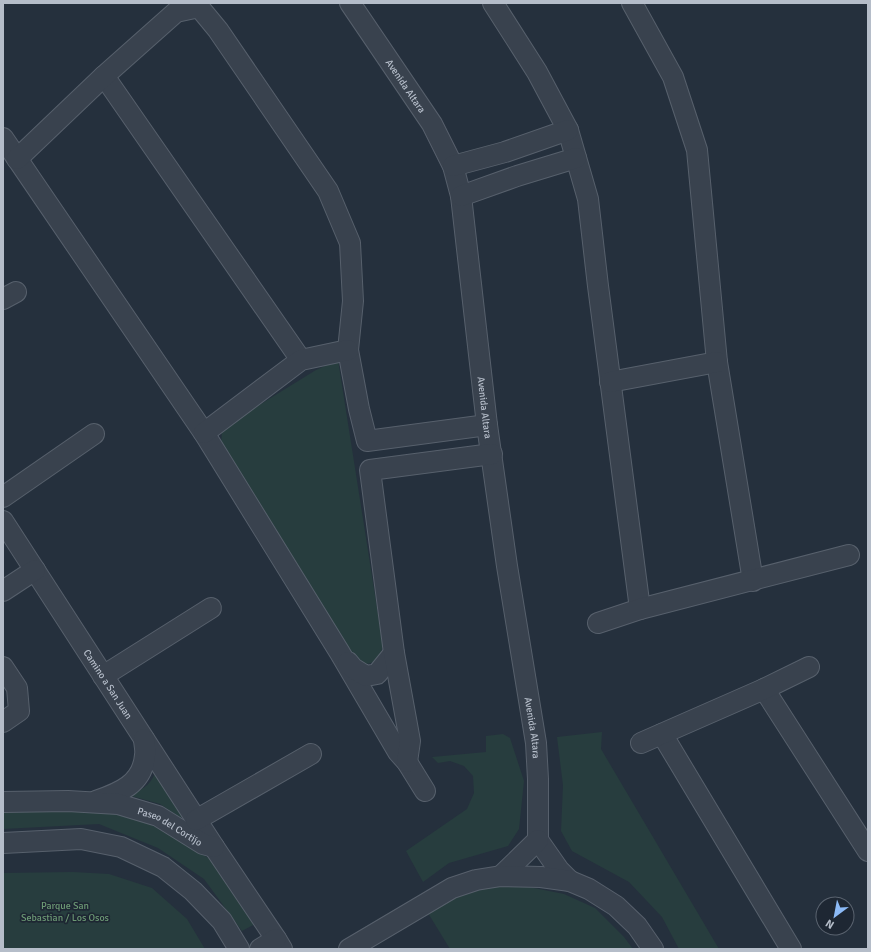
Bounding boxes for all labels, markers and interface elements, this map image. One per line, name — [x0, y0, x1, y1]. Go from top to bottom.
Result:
street label: Avenida Altara — [383, 57, 428, 115]
street label: Avenida Altara — [475, 376, 494, 439]
street label: Camino a San Juan — [81, 647, 135, 722]
street label: Avenida Altara — [522, 696, 542, 759]
street label: Paseo del Cortijo — [136, 805, 204, 849]
north arrow — [815, 896, 855, 936]
park label: Parque San Sebastian / Los Osos — [21, 900, 110, 924]
text: N — [823, 917, 837, 932]

